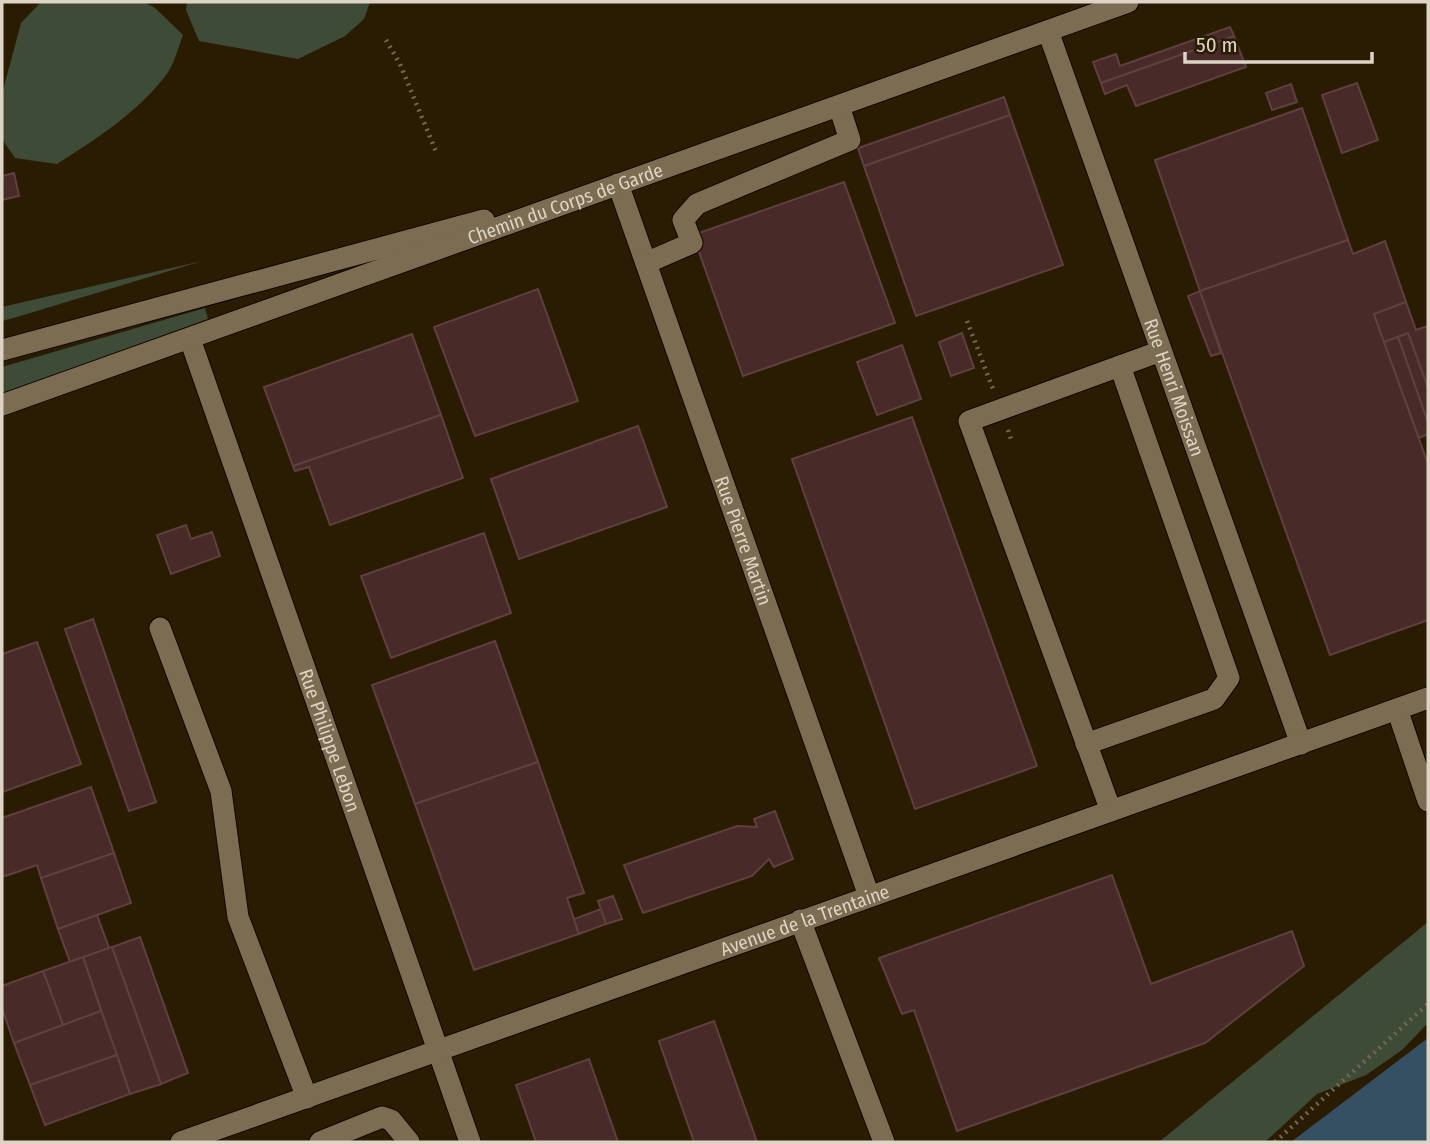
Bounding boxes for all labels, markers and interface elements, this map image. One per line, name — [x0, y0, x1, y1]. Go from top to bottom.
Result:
scale bar — [1185, 21, 1372, 65]
text: 50 m — [1196, 32, 1238, 58]
street label: Chemin du Corps de Garde — [464, 158, 666, 249]
street label: Rue Henri Moissan — [1139, 315, 1209, 459]
street label: Rue Pierre Martin — [710, 473, 777, 608]
street label: Rue Philippe Lebon — [294, 666, 365, 815]
street label: Avenue de la Trentaine — [717, 880, 892, 961]

